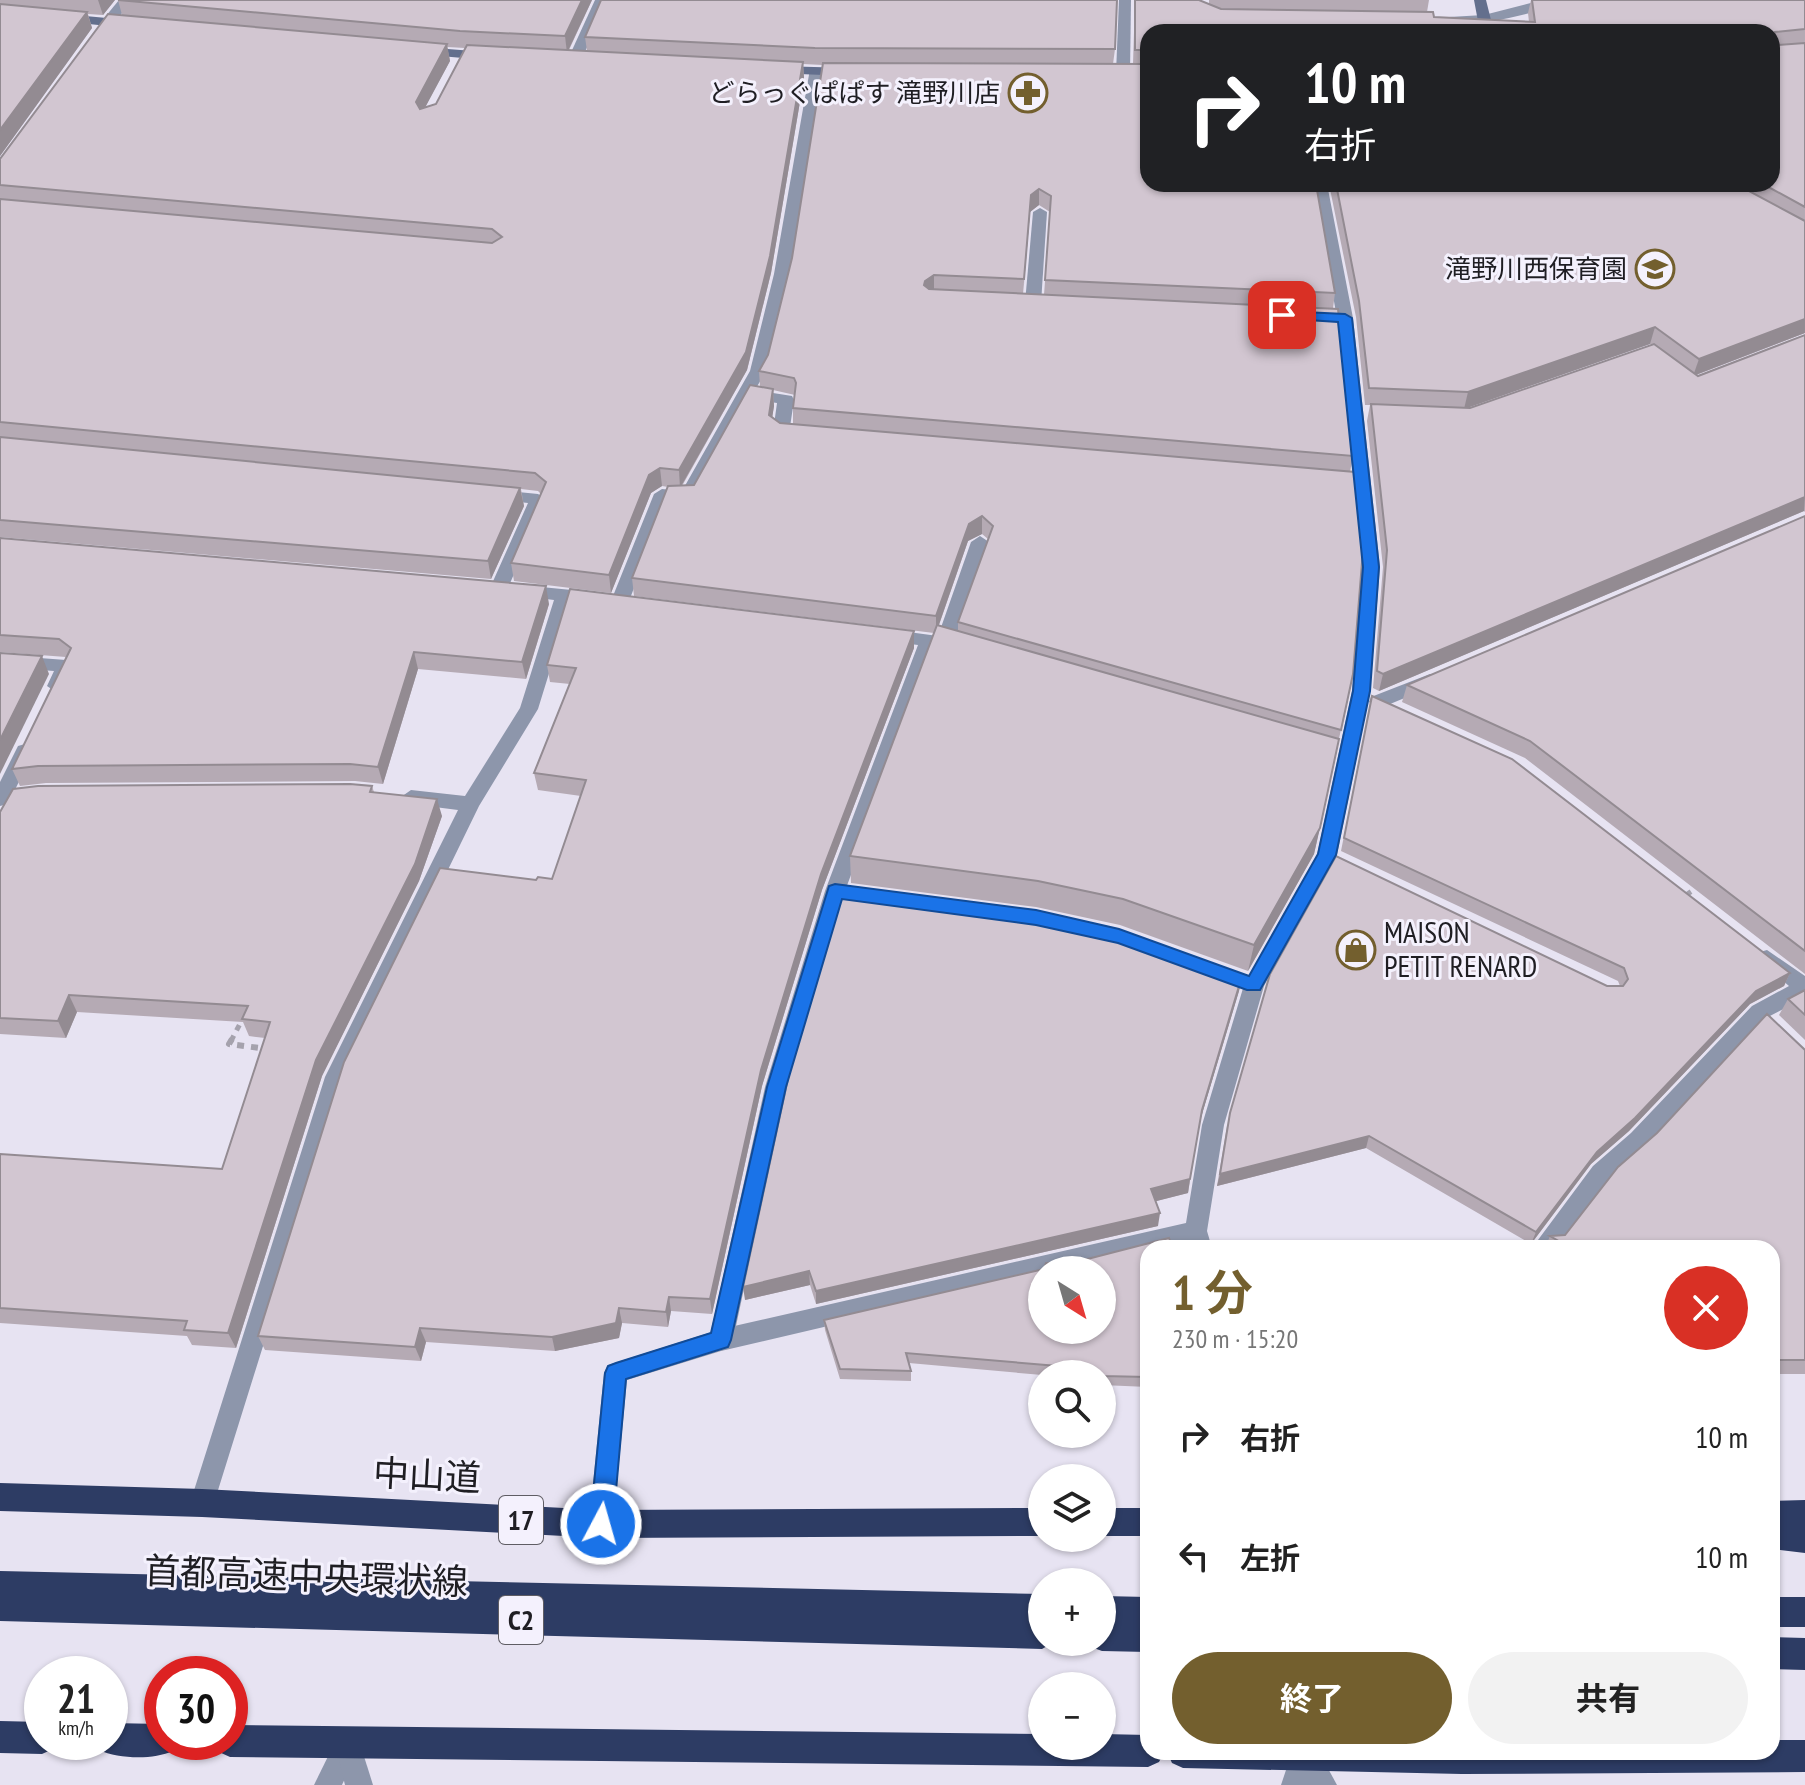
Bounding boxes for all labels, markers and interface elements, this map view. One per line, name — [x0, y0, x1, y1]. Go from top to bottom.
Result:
text: 10 m — [1304, 46, 1406, 118]
icon: right — [1172, 56, 1276, 160]
pharmacy icon: どらっぐぱぱす 滝野川店 — [1007, 72, 1049, 114]
place label: どらっぐぱぱす 滝野川店 — [708, 76, 1000, 109]
text: 右折 — [1304, 121, 1376, 168]
school or university icon: 滝野川西保育園 — [1634, 248, 1676, 290]
place label: 滝野川西保育園 — [1445, 252, 1627, 285]
pin — [1248, 281, 1316, 349]
icon: arrive — [1260, 293, 1304, 337]
place label: MAISON PETIT RENARD — [1384, 912, 1537, 985]
shop icon: MAISON PETIT RENARD — [1335, 929, 1377, 971]
north arrow — [1028, 1256, 1116, 1344]
map controls — [1028, 1256, 1116, 1760]
text: 1 分 — [1172, 1261, 1253, 1323]
button: close — [1664, 1266, 1748, 1350]
text: 230 m · 15:20 — [1172, 1322, 1298, 1355]
button: search — [1028, 1360, 1116, 1448]
icon: right — [1172, 1414, 1216, 1458]
text: 10 m — [1695, 1417, 1748, 1456]
text: 右折 — [1240, 1418, 1300, 1457]
street label: 中山道 — [372, 1448, 482, 1501]
button: layers — [1028, 1464, 1116, 1552]
position arrow — [559, 1482, 643, 1566]
road number: 17 — [499, 1496, 543, 1544]
icon: left — [1172, 1534, 1216, 1578]
text: 10 m — [1695, 1537, 1748, 1576]
text: 左折 — [1240, 1538, 1300, 1577]
street label: 首都高速中央環状線 — [143, 1546, 469, 1605]
button: + — [1028, 1568, 1116, 1656]
road number: C2 — [499, 1596, 543, 1644]
button: 終了 — [1172, 1652, 1452, 1744]
button: 共有 — [1468, 1652, 1748, 1744]
speed limit sign: 30 — [144, 1656, 248, 1760]
text: 21 — [57, 1672, 95, 1724]
button: − — [1028, 1672, 1116, 1760]
text: km/h — [58, 1715, 94, 1741]

